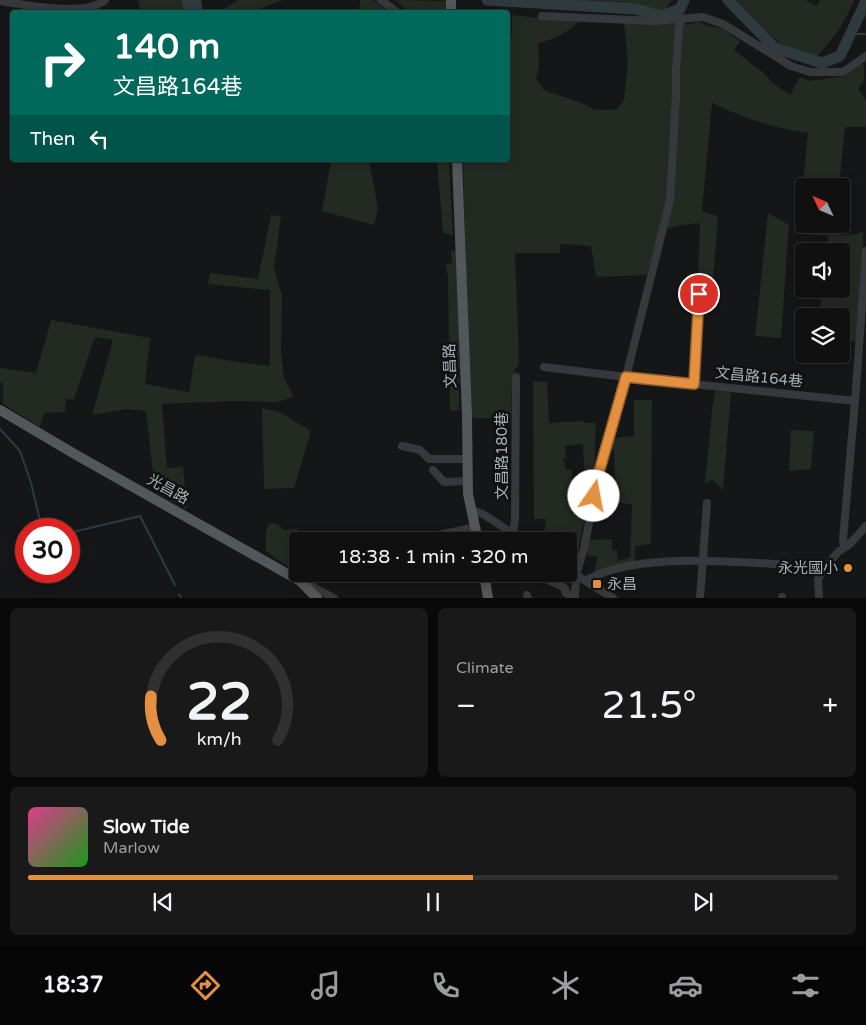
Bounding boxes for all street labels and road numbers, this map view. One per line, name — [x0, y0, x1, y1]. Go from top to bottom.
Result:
street label: 文昌路 — [440, 343, 460, 389]
street label: 文昌路164巷 — [714, 363, 804, 391]
street label: 文昌路180巷 — [493, 412, 511, 500]
street label: 光昌路 — [144, 470, 192, 508]

